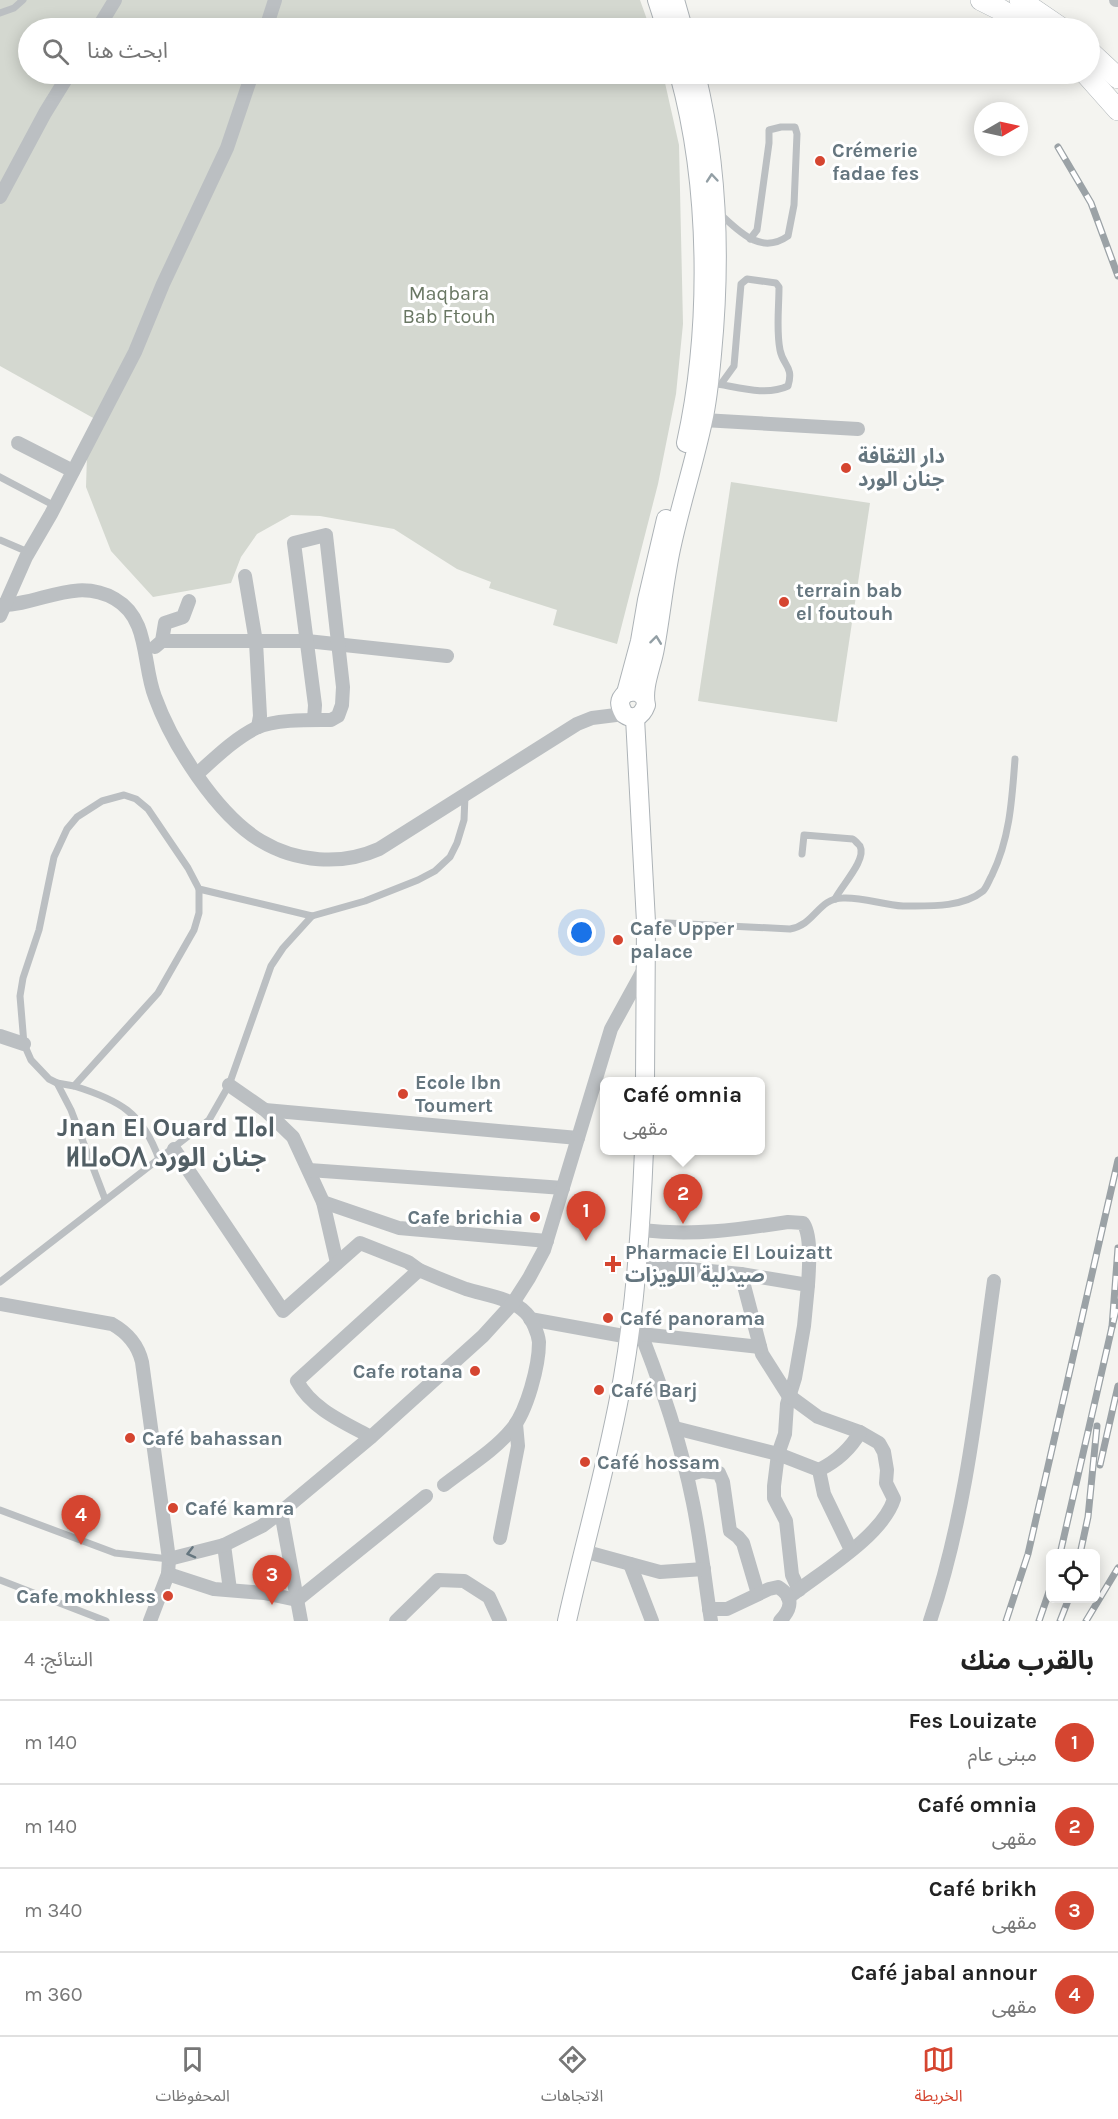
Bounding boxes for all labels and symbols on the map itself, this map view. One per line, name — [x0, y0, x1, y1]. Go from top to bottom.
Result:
north arrow — [974, 102, 1028, 156]
place label: Crémerie fadae fes — [832, 139, 919, 185]
marker: Crémerie fadae fes — [813, 154, 827, 168]
one-way arrow — [706, 173, 719, 182]
park label: Maqbara Bab Ftouh — [402, 282, 496, 328]
place label: دار الثقافة جنان الورد — [858, 445, 945, 491]
marker: دار الثقافة جنان الورد — [839, 461, 853, 475]
place label: terrain bab el foutouh — [796, 579, 902, 625]
marker: terrain bab el foutouh — [777, 595, 791, 609]
one-way arrow — [649, 635, 662, 644]
place label: Cafe Upper palace — [630, 917, 734, 963]
your location — [567, 918, 596, 947]
marker: Cafe Upper palace — [611, 933, 625, 947]
place label: Ecole Ibn Toumert — [415, 1071, 501, 1117]
marker: Ecole Ibn Toumert — [396, 1087, 410, 1101]
district label: Jnan El Ouard ⵊⵏⴰⵏ ⵍⵡⴰⵔⴷ جنان الورد — [57, 1112, 275, 1173]
pin: 2 — [664, 1174, 702, 1224]
pin: 1 — [566, 1192, 606, 1241]
place label: Cafe brichia — [408, 1206, 523, 1229]
marker: Cafe brichia — [528, 1210, 542, 1224]
place label: Pharmacie El Louizatt صيدلية اللويزات — [625, 1241, 833, 1287]
marker: Pharmacie El Louizatt صيدلية اللويزات — [606, 1257, 620, 1271]
place label: Café panorama — [620, 1307, 765, 1330]
marker: Café panorama — [601, 1311, 615, 1325]
place label: Cafe rotana — [353, 1360, 463, 1383]
marker: Cafe rotana — [468, 1364, 482, 1378]
place label: Café Barj — [611, 1379, 698, 1402]
marker: Café Barj — [592, 1383, 606, 1397]
place label: Café bahassan — [142, 1427, 283, 1450]
marker: Café bahassan — [123, 1431, 137, 1445]
place label: Café hossam — [597, 1451, 720, 1474]
marker: Café hossam — [578, 1455, 592, 1469]
pin: 4 — [62, 1496, 100, 1545]
place label: Café kamra — [185, 1497, 294, 1520]
marker: Café kamra — [166, 1501, 180, 1515]
one-way arrow — [186, 1546, 196, 1559]
pin: 3 — [252, 1556, 292, 1605]
place label: Cafe mokhless — [16, 1585, 156, 1608]
marker: Cafe mokhless — [161, 1589, 175, 1603]

